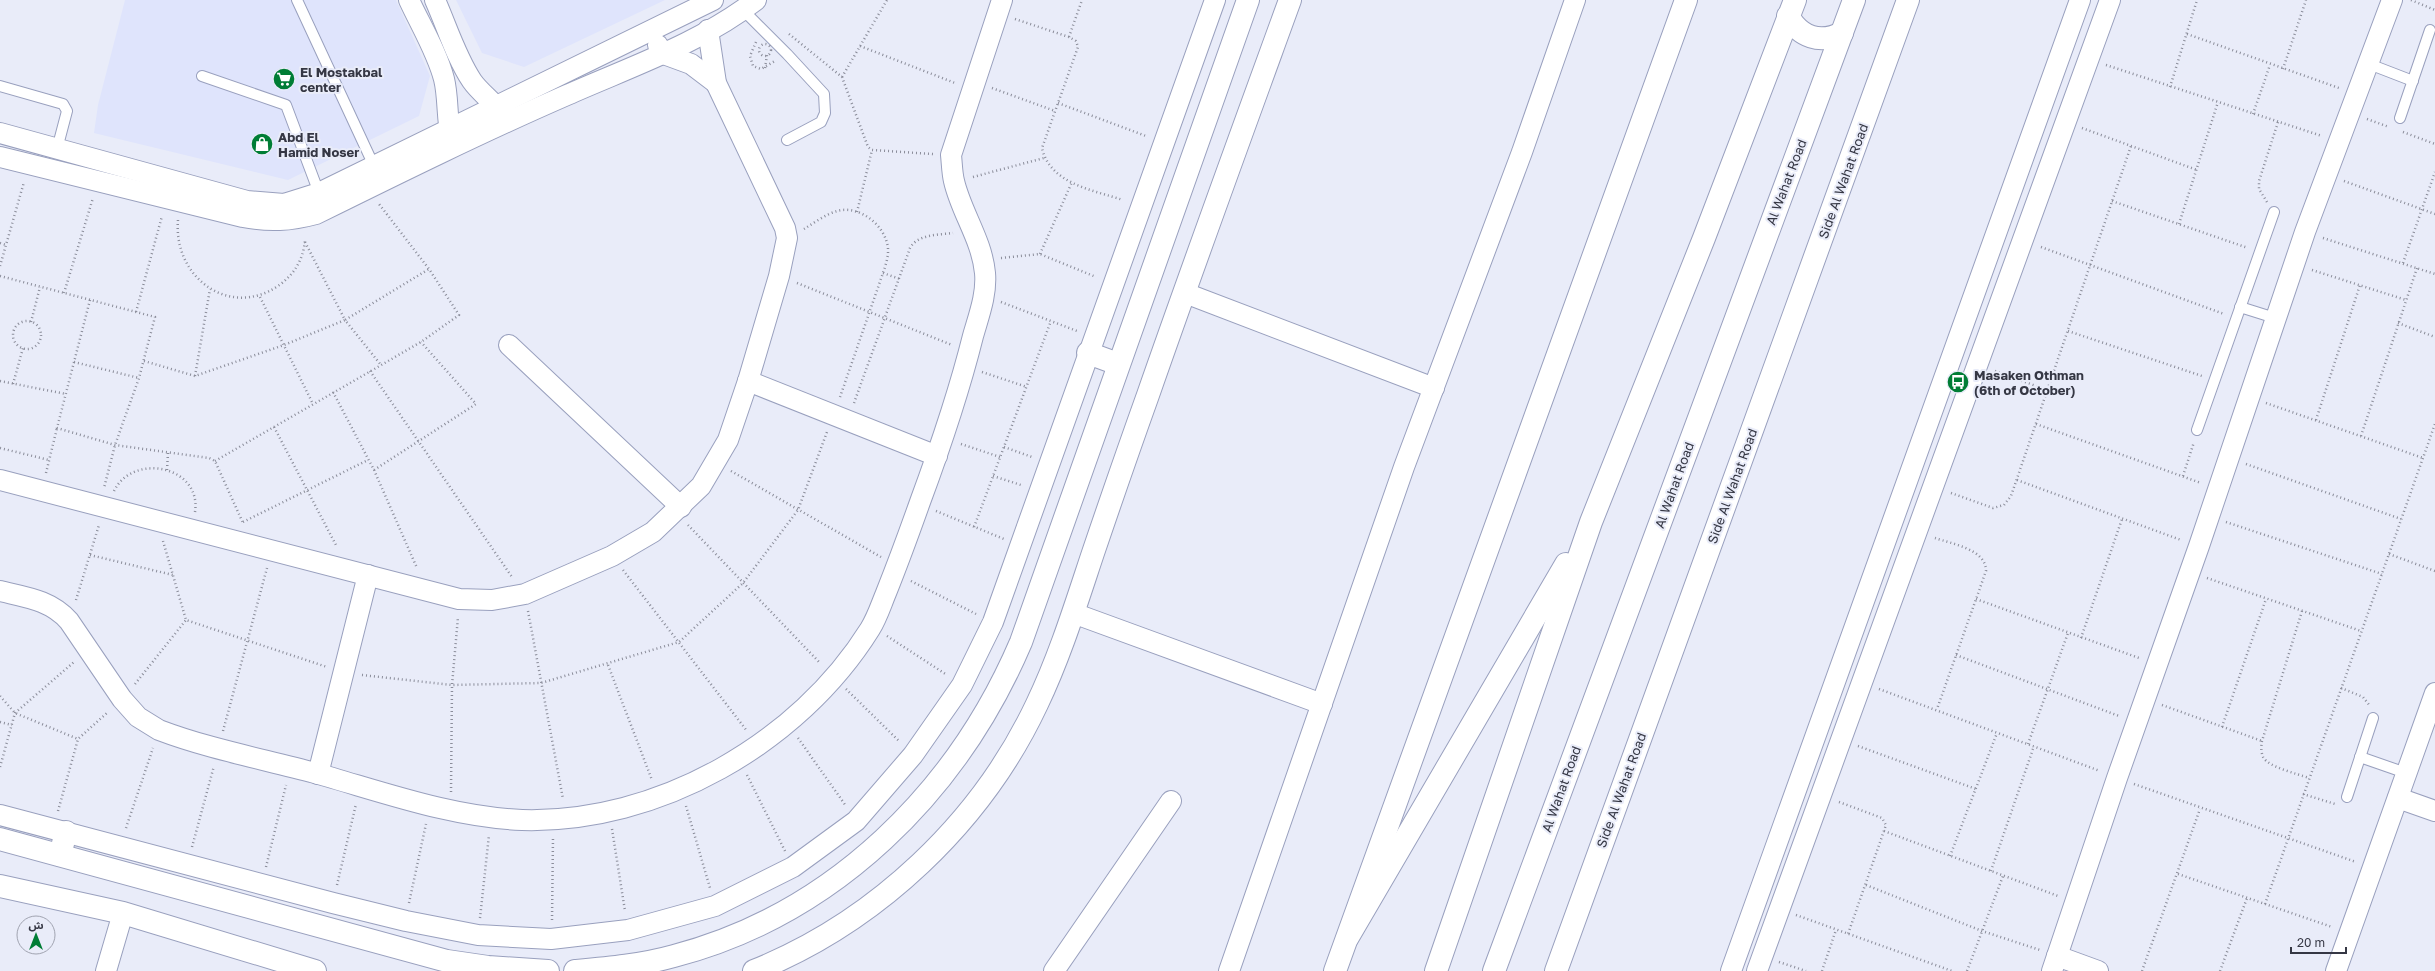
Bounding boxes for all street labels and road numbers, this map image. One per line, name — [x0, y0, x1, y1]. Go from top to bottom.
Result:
street label: Side Al Wahat Road — [1815, 121, 1871, 241]
street label: Al Wahat Road — [1762, 137, 1810, 227]
street label: Side Al Wahat Road — [1704, 426, 1760, 546]
street label: Al Wahat Road — [1651, 440, 1697, 530]
street label: Side Al Wahat Road — [1593, 730, 1649, 850]
street label: Al Wahat Road — [1538, 744, 1584, 834]

